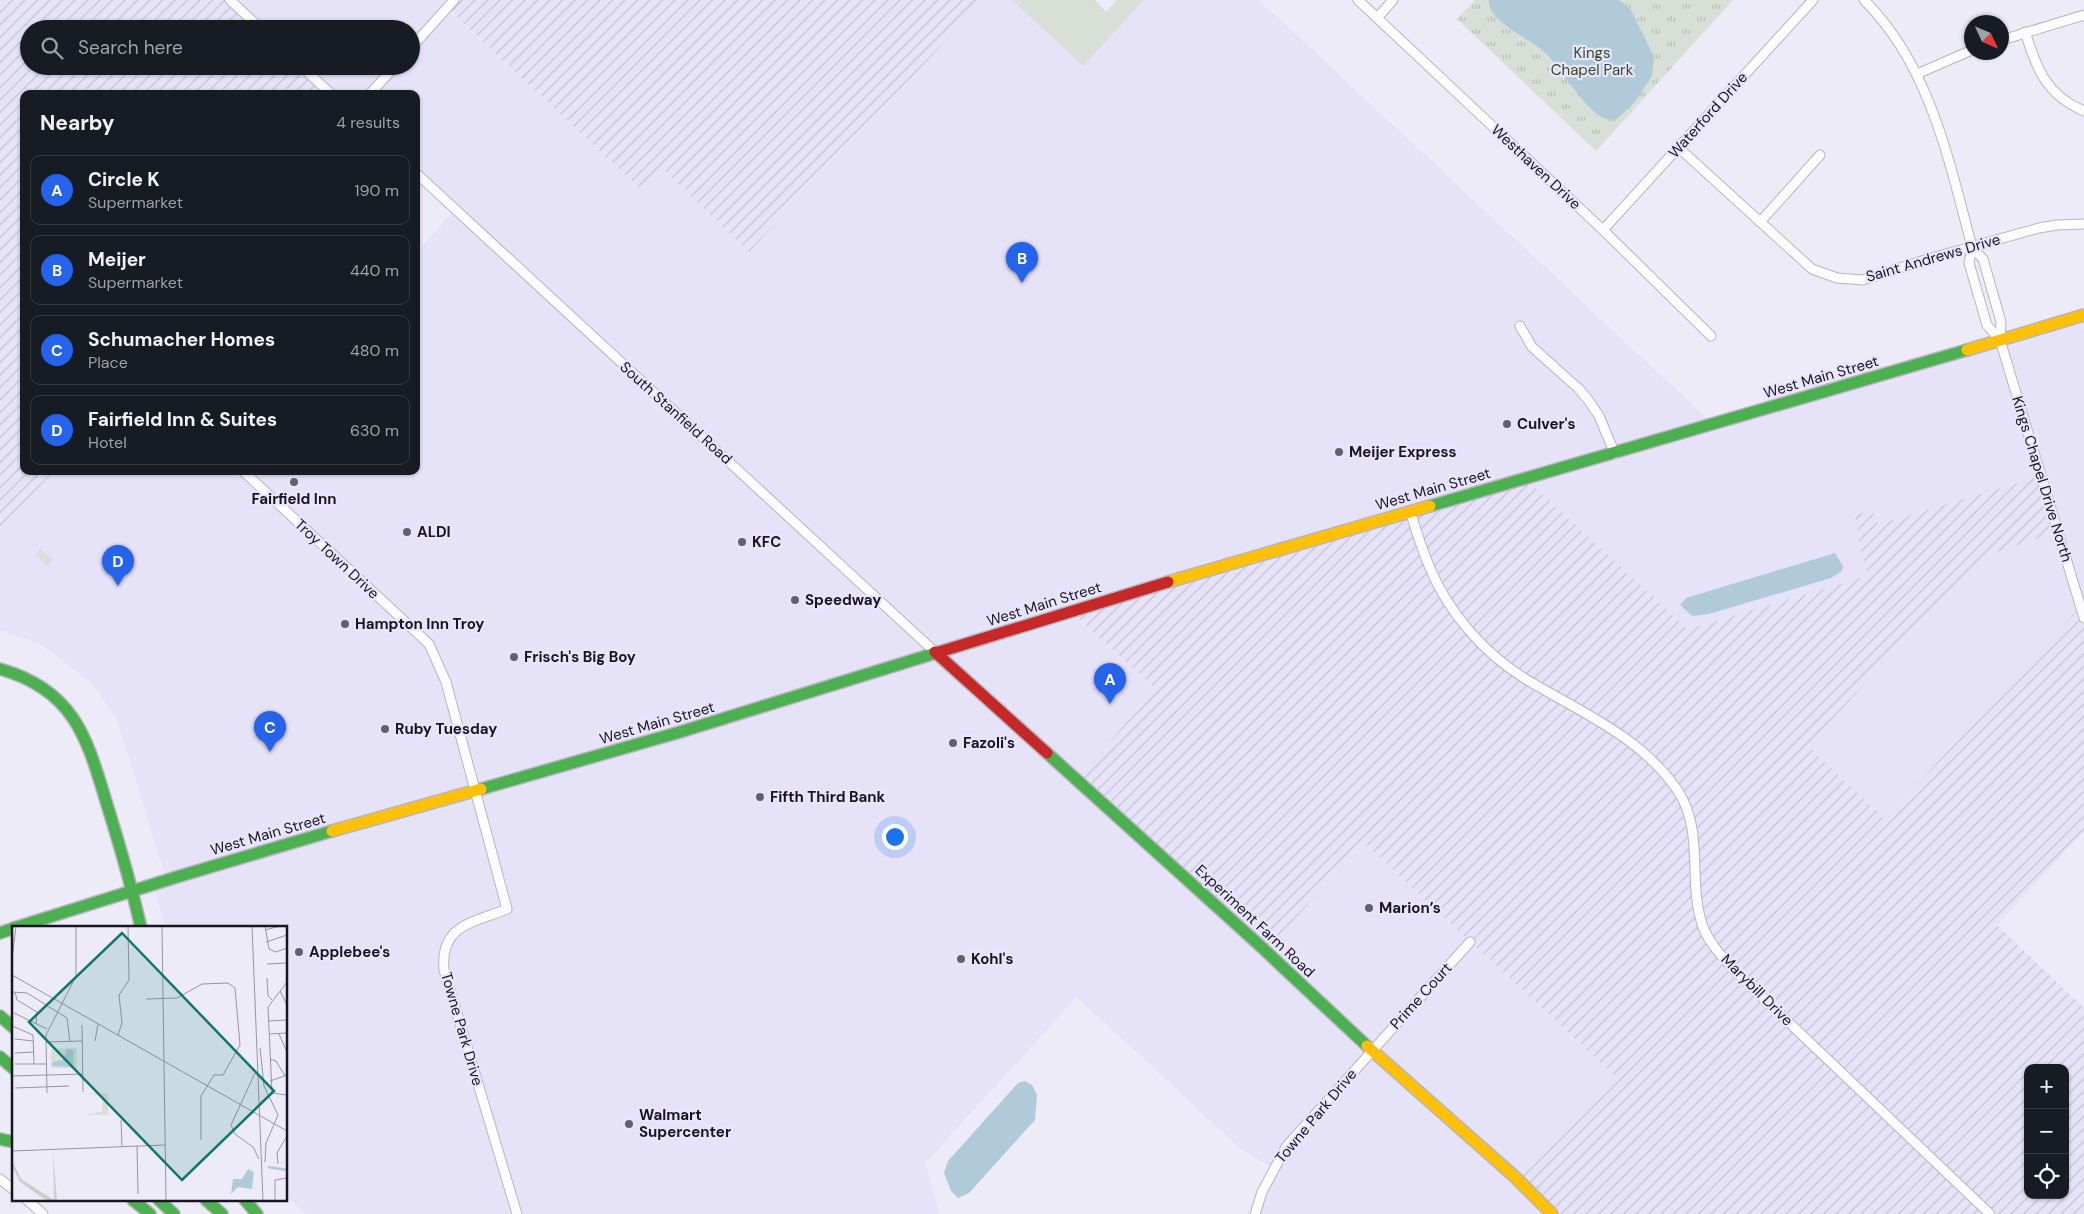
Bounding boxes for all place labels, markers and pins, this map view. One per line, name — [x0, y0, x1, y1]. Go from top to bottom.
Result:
pin: B — [1006, 242, 1038, 283]
place label: Culver's — [1517, 414, 1576, 434]
marker: Culver's — [1501, 418, 1513, 430]
place label: Meijer Express — [1349, 442, 1456, 462]
marker: Meijer Express — [1333, 446, 1345, 458]
marker: Fairfield Inn — [288, 476, 300, 488]
place label: Fairfield Inn — [252, 489, 336, 509]
place label: ALDI — [417, 522, 451, 542]
marker: ALDI — [401, 526, 413, 538]
place label: KFC — [752, 532, 781, 552]
marker: KFC — [736, 536, 748, 548]
pin: D — [102, 545, 134, 586]
place label: Speedway — [805, 590, 881, 610]
marker: Speedway — [789, 594, 801, 606]
place label: Hampton Inn Troy — [355, 614, 484, 634]
marker: Hampton Inn Troy — [339, 618, 351, 630]
place label: Frisch's Big Boy — [524, 647, 636, 667]
marker: Frisch's Big Boy — [508, 651, 520, 663]
pin: A — [1094, 663, 1126, 704]
pin: C — [254, 711, 286, 752]
place label: Ruby Tuesday — [395, 719, 497, 739]
marker: Ruby Tuesday — [379, 723, 391, 735]
place label: Fazoli's — [963, 733, 1015, 753]
marker: Fazoli's — [947, 737, 959, 749]
place label: Fifth Third Bank — [770, 787, 886, 807]
marker: Fifth Third Bank — [754, 791, 766, 803]
place label: Marion’s — [1379, 898, 1441, 918]
marker: Marion’s — [1363, 902, 1375, 914]
place label: Applebee's — [309, 942, 390, 962]
marker: Applebee's — [293, 946, 305, 958]
place label: Kohl's — [971, 949, 1014, 969]
marker: Kohl's — [955, 953, 967, 965]
place label: Walmart Supercenter — [639, 1105, 731, 1142]
marker: Walmart Supercenter — [623, 1118, 635, 1130]

